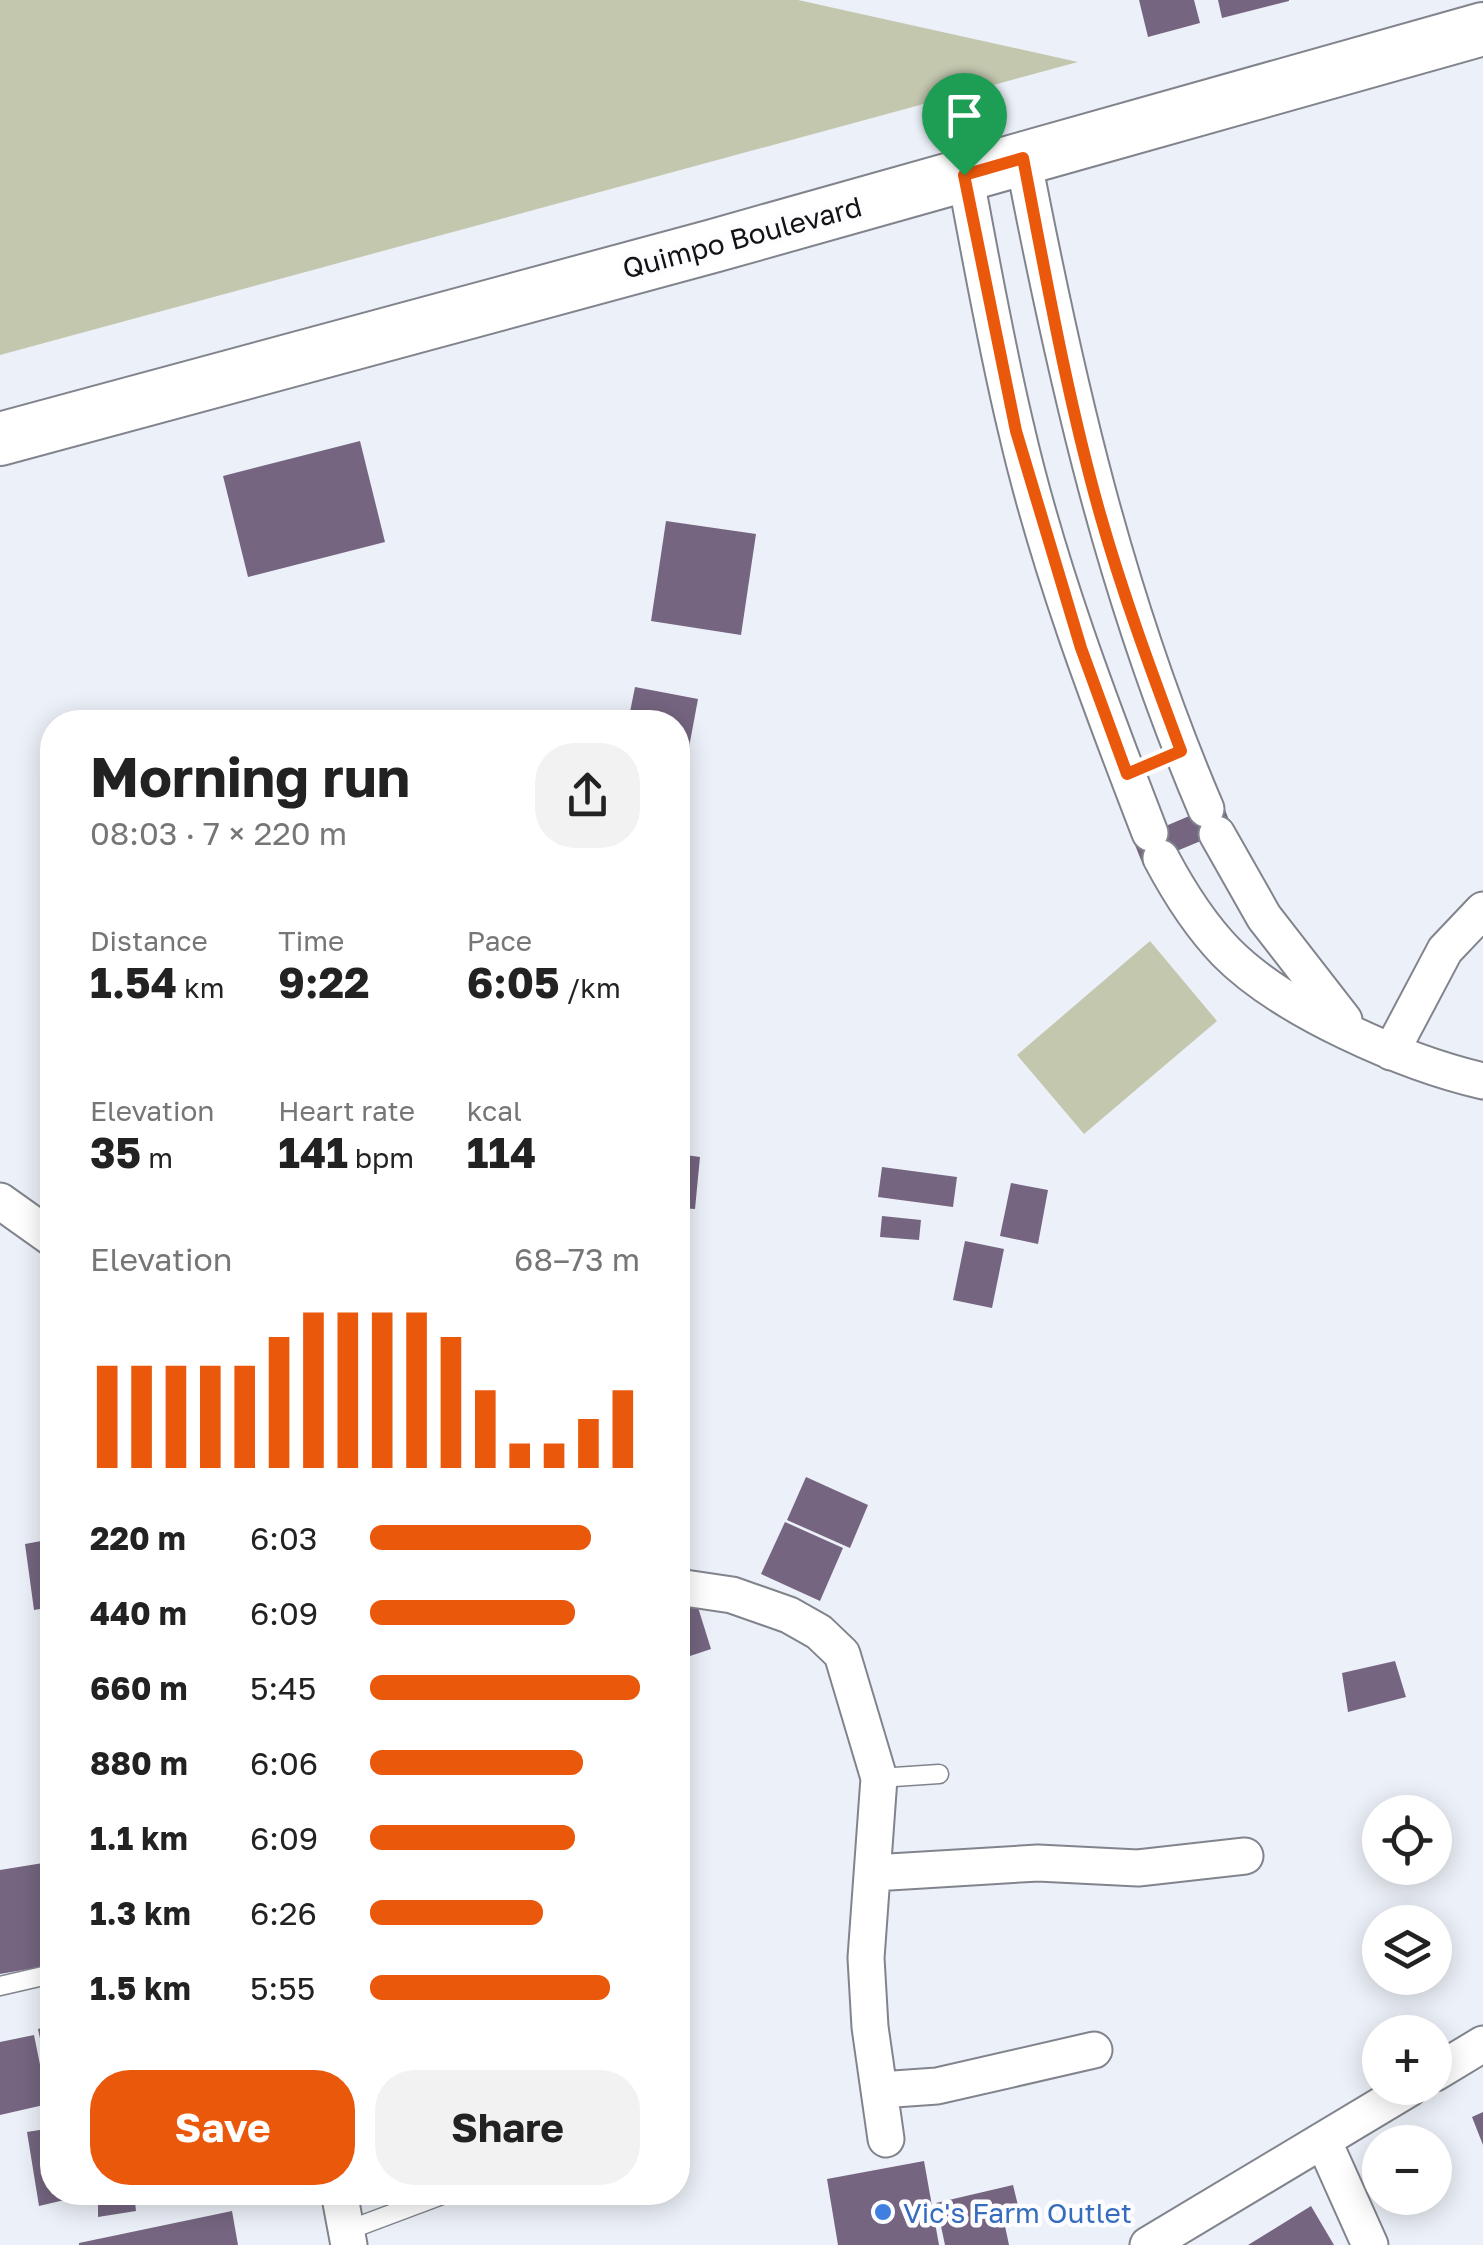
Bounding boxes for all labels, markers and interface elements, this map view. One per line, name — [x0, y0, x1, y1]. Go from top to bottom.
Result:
pin — [922, 73, 1007, 176]
icon: arrive — [937, 88, 992, 143]
street label: Quimpo Boulevard — [619, 189, 865, 285]
text: Morning run — [90, 743, 410, 809]
button: share — [535, 743, 640, 848]
text: 08:03 · 7 × 220 m — [90, 814, 347, 852]
text: Distance — [90, 924, 208, 957]
text: Time — [278, 924, 344, 957]
text: Pace — [467, 924, 532, 957]
text: 1.54 — [90, 957, 177, 1007]
text: 9:22 — [278, 957, 370, 1007]
text: 6:05 — [467, 957, 560, 1007]
text: km — [177, 971, 225, 1004]
text: /km — [560, 971, 621, 1004]
text: Elevation — [90, 1094, 215, 1127]
text: Heart rate — [278, 1094, 415, 1127]
text: kcal — [467, 1094, 522, 1127]
text: 35 — [90, 1127, 141, 1177]
text: 141 — [278, 1127, 348, 1177]
text: 114 — [467, 1127, 536, 1177]
text: m — [141, 1141, 173, 1174]
text: bpm — [348, 1141, 414, 1174]
text: Elevation — [90, 1240, 232, 1278]
text: 68–73 m — [514, 1240, 640, 1278]
text: 220 m — [90, 1519, 186, 1557]
text: 6:03 — [250, 1519, 318, 1557]
text: 440 m — [90, 1594, 187, 1632]
text: 6:09 — [250, 1594, 318, 1632]
text: 660 m — [90, 1669, 187, 1707]
text: 5:45 — [250, 1669, 316, 1707]
text: 880 m — [90, 1744, 188, 1782]
text: 6:06 — [250, 1744, 318, 1782]
map controls — [1362, 1795, 1452, 2215]
button: locate — [1362, 1795, 1452, 1885]
text: 1.1 km — [90, 1819, 188, 1857]
text: 6:09 — [250, 1819, 318, 1857]
text: 1.3 km — [90, 1894, 191, 1932]
text: 6:26 — [250, 1894, 317, 1932]
button: layers — [1362, 1905, 1452, 1995]
text: 1.5 km — [90, 1969, 191, 2007]
text: 5:55 — [250, 1969, 315, 2007]
button: + — [1362, 2015, 1452, 2105]
button: Save — [90, 2070, 355, 2185]
button: Share — [375, 2070, 640, 2185]
button: − — [1362, 2125, 1452, 2215]
place label: Vic's Farm Outlet — [903, 2196, 1132, 2229]
marker: Vic's Farm Outlet — [872, 2201, 894, 2223]

